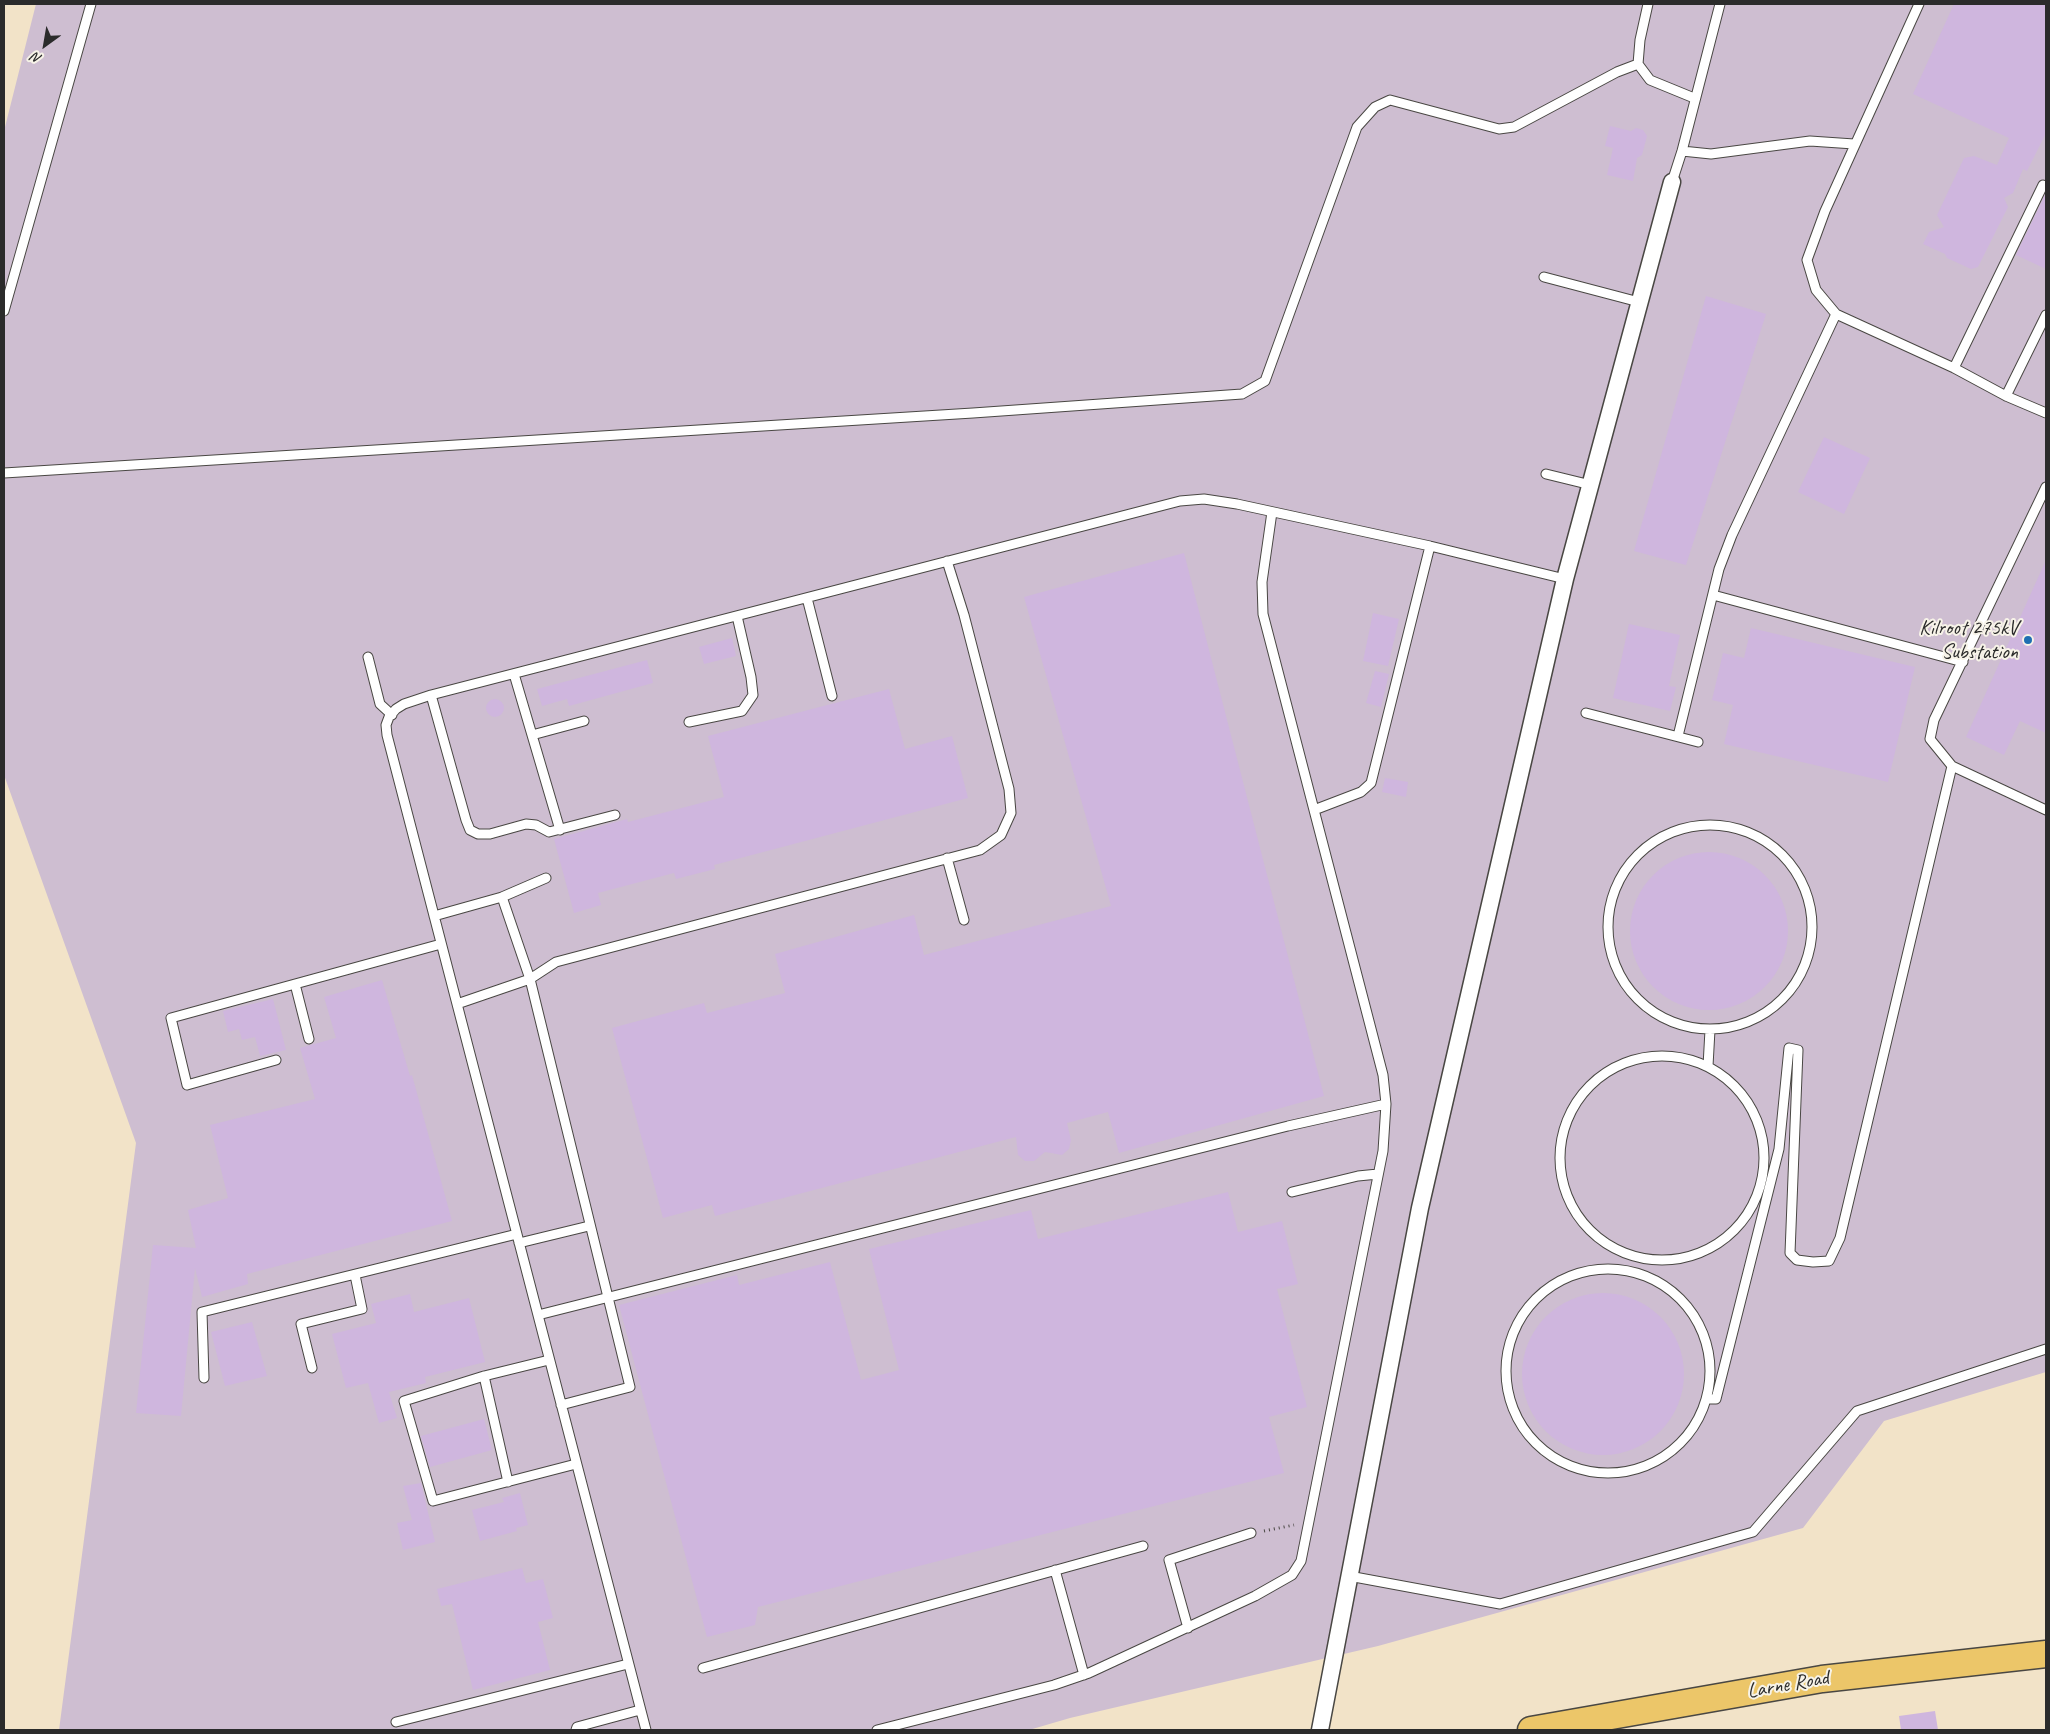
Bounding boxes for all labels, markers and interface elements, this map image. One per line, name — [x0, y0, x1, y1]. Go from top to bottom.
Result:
north arrow — [20, 20, 70, 70]
text: N — [29, 49, 45, 68]
place label: Kilroot 275kV Substation — [1919, 615, 2018, 665]
marker: Kilroot 275kV Substation — [2022, 634, 2034, 646]
street label: Larne Road — [1745, 1665, 1831, 1705]

